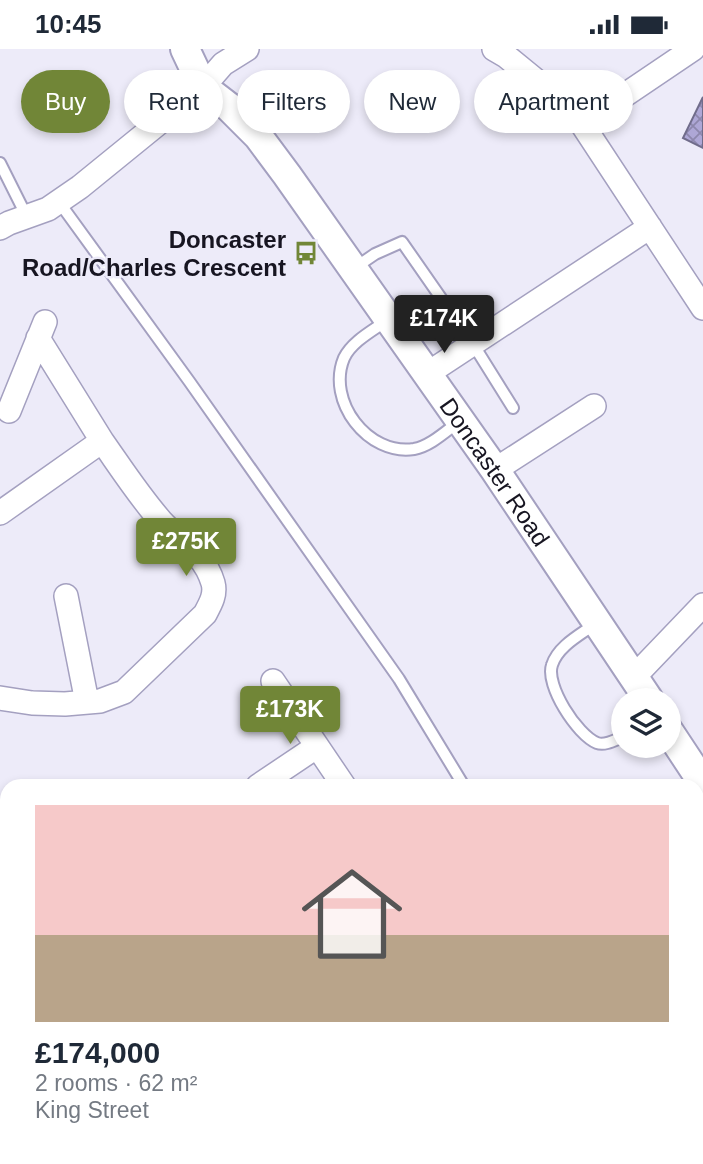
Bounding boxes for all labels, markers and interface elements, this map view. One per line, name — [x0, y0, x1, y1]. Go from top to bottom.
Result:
text: 10:45 — [35, 9, 102, 39]
chip: Buy — [21, 70, 110, 133]
chip: Rent — [124, 70, 223, 133]
chip: Filters — [237, 70, 350, 133]
chip: New — [364, 70, 460, 133]
chip: Apartment — [474, 70, 633, 133]
place label: Doncaster Road/Charles Crescent — [22, 226, 286, 281]
bus stop icon: Doncaster Road/Charles Crescent — [292, 239, 320, 267]
pin: £174K — [395, 295, 493, 355]
text: £174K — [410, 305, 478, 331]
street label: Doncaster Road — [435, 393, 555, 551]
pin: £275K — [137, 519, 235, 578]
text: £275K — [152, 528, 220, 554]
pin: £173K — [241, 687, 339, 746]
map controls — [611, 688, 681, 758]
button: layers — [611, 688, 681, 758]
text: £173K — [256, 696, 324, 722]
icon: home — [289, 851, 415, 977]
text: £174,000 — [35, 1036, 160, 1069]
text: 2 rooms · 62 m² — [35, 1070, 197, 1096]
text: King Street — [35, 1097, 149, 1123]

